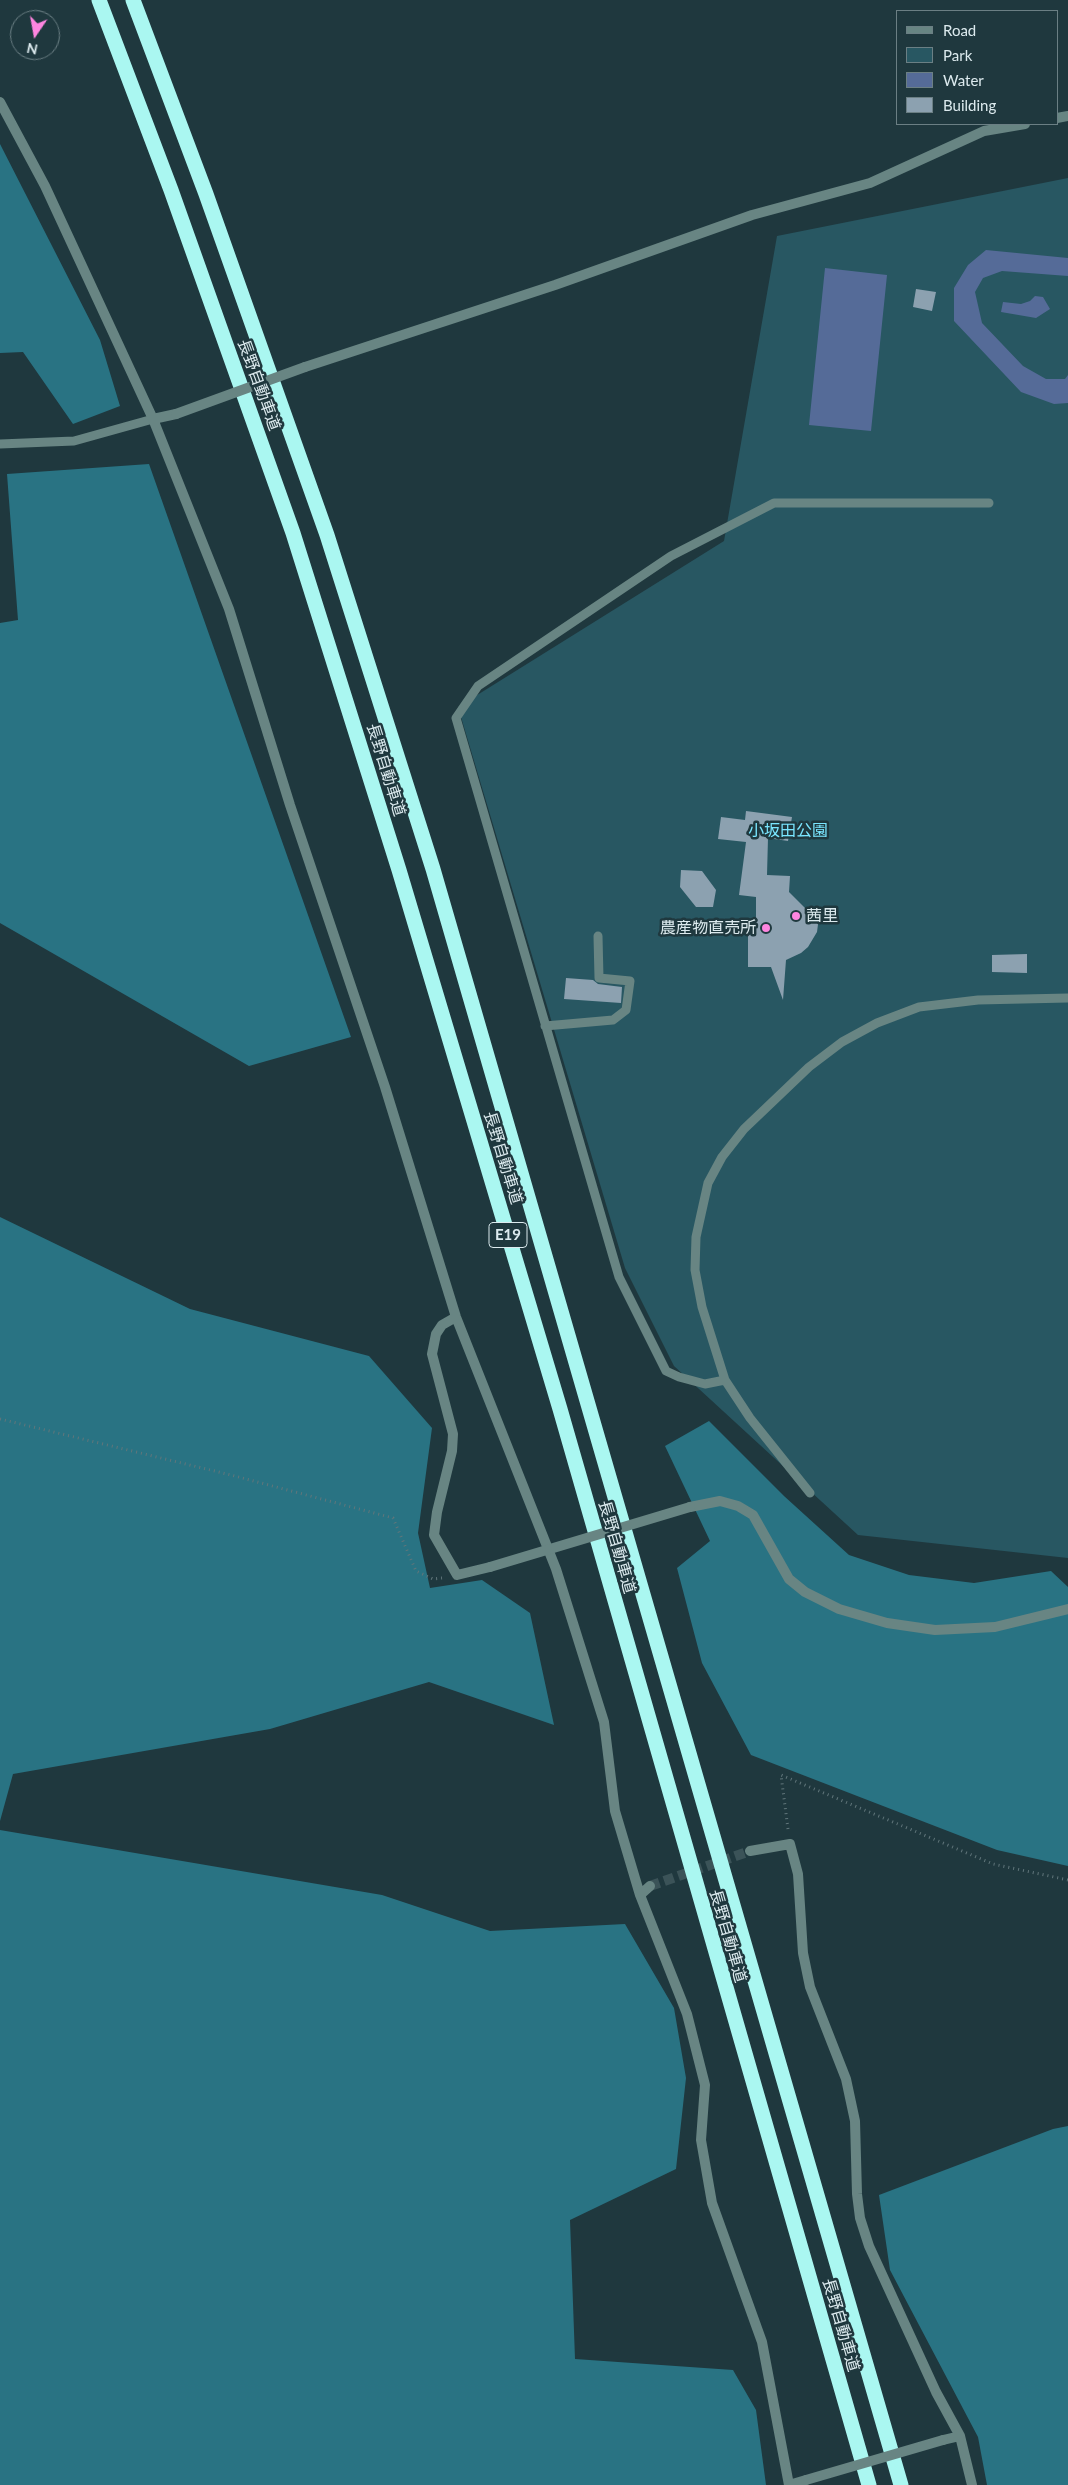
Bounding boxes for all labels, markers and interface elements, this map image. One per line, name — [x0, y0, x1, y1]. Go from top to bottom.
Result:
north arrow — [10, 10, 60, 60]
legend — [896, 10, 1058, 125]
text: Road — [943, 21, 976, 39]
text: N — [25, 40, 39, 59]
text: Park — [943, 46, 972, 64]
text: Water — [943, 71, 984, 89]
text: Building — [943, 96, 996, 114]
street label: 長野自動車道 — [234, 337, 284, 433]
street label: 長野自動車道 — [363, 721, 409, 819]
park label: 小坂田公園 — [748, 821, 828, 841]
place label: 茜里 — [806, 906, 838, 926]
marker: 茜里 — [790, 910, 802, 922]
place label: 農産物直売所 — [660, 918, 756, 938]
marker: 農産物直売所 — [760, 922, 772, 934]
street label: 長野自動車道 — [480, 1109, 526, 1207]
road number: E19 — [489, 1222, 527, 1248]
street label: 長野自動車道 — [595, 1498, 639, 1596]
street label: 長野自動車道 — [706, 1887, 750, 1985]
street label: 長野自動車道 — [819, 2276, 863, 2374]

